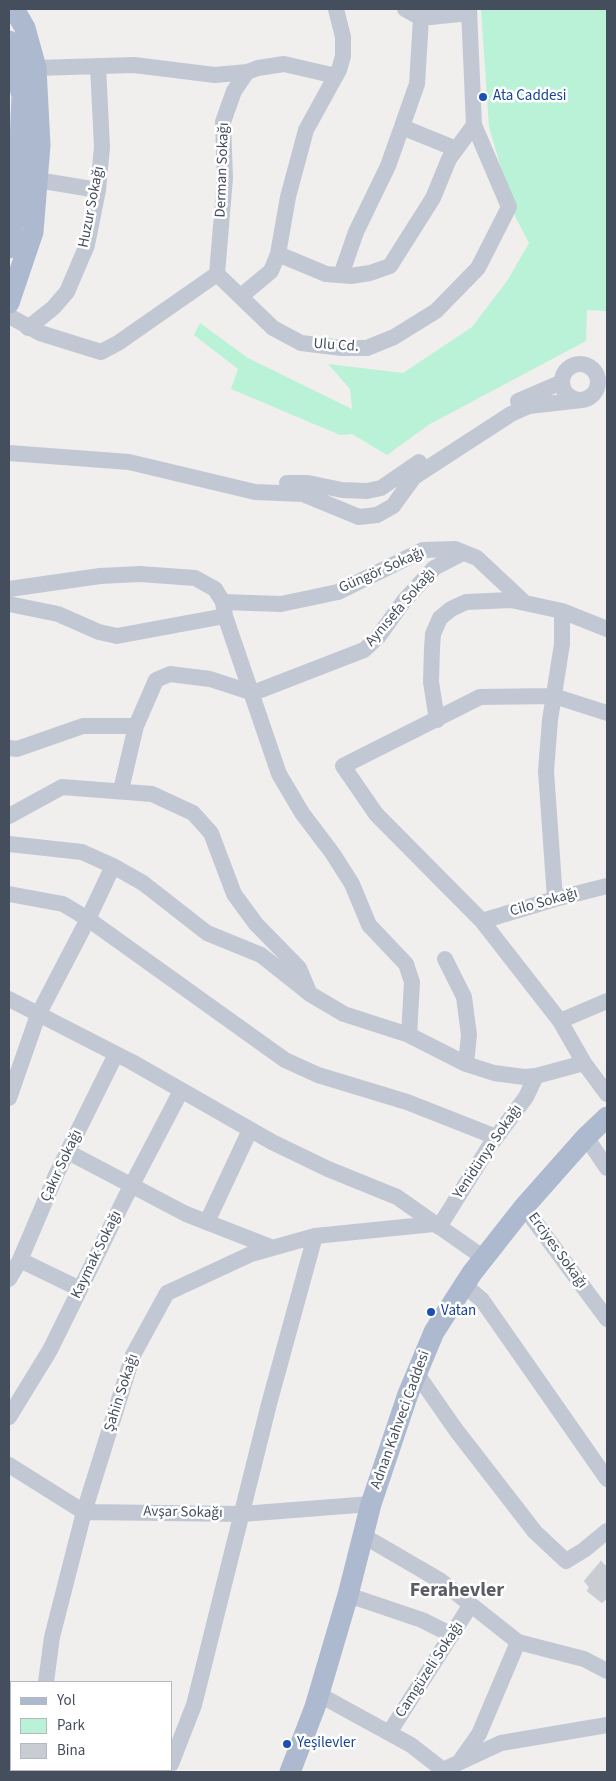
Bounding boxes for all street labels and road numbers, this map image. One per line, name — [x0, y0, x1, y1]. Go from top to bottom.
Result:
street label: Derman Sokağı — [212, 122, 234, 218]
street label: Huzur Sokağı — [75, 165, 109, 249]
street label: Ulu Cd. — [313, 335, 359, 357]
street label: Güngör Sokağı — [337, 544, 427, 598]
street label: Aynısefa Sokağı — [362, 565, 440, 651]
street label: Cilo Sokağı — [508, 885, 580, 921]
street label: Yenidünya Sokağı — [450, 1101, 526, 1203]
street label: Çakır Sokağı — [37, 1127, 87, 1205]
street label: Kaymak Sokağı — [68, 1208, 126, 1302]
street label: Erciyes Sokağı — [523, 1210, 591, 1292]
street label: Adnan Kahveci Caddesi — [368, 1348, 434, 1492]
street label: Şahin Sokağı — [101, 1352, 143, 1434]
street label: Avşar Sokağı — [143, 1503, 223, 1523]
street label: Camgüzeli Sokağı — [392, 1619, 468, 1721]

